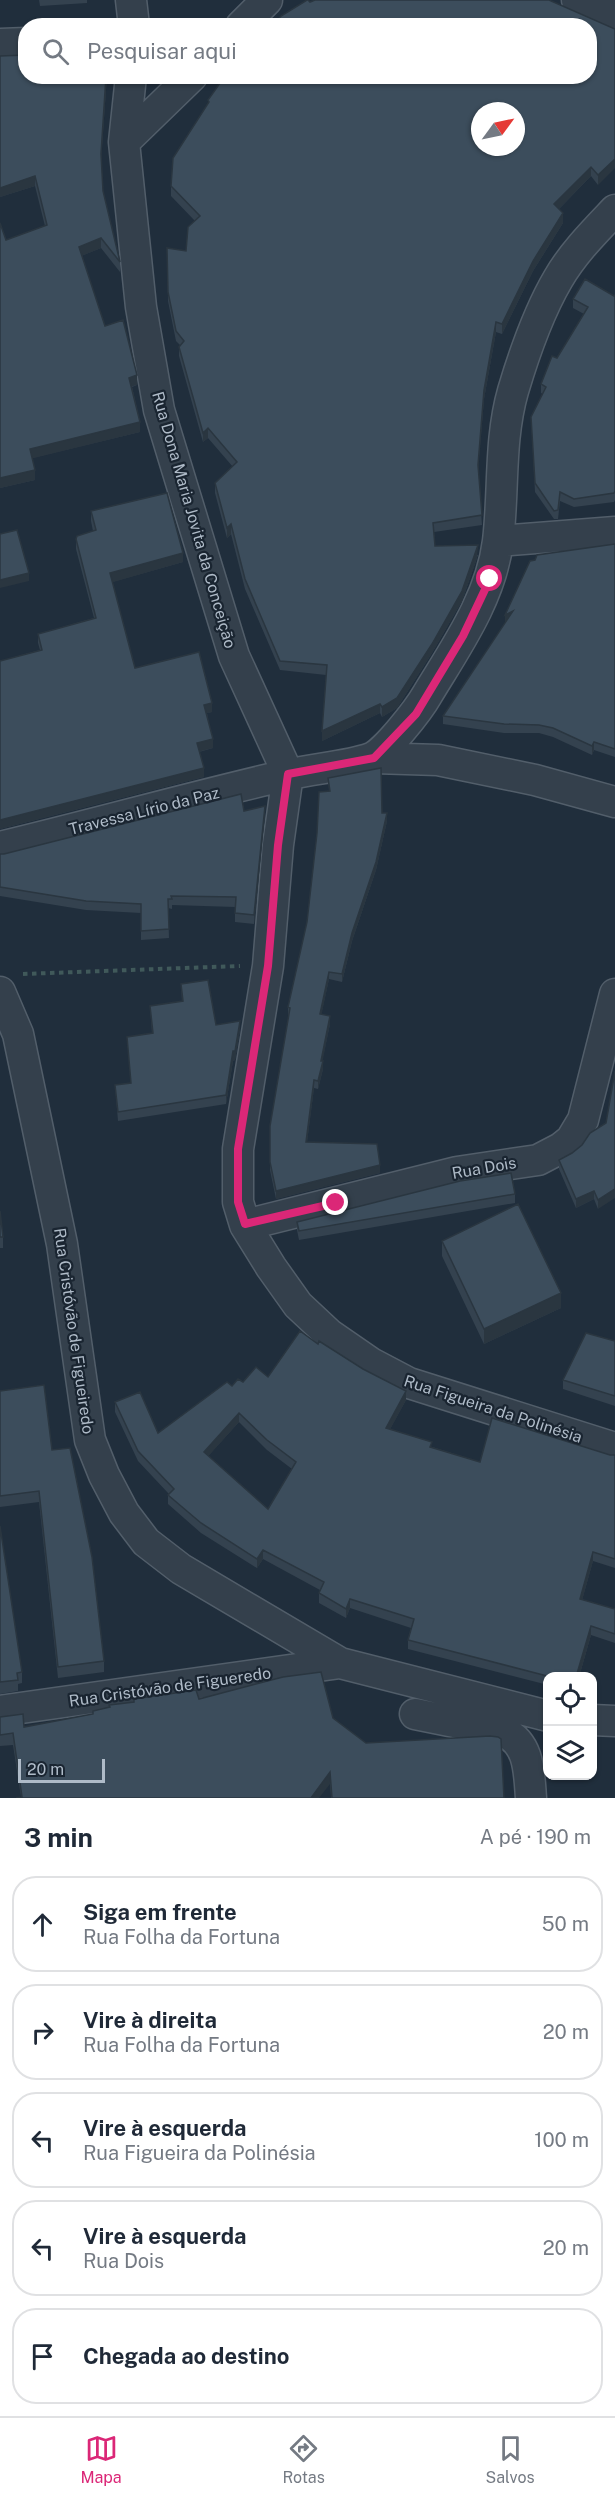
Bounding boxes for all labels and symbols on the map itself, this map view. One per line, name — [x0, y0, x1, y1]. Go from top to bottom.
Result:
north arrow — [471, 102, 525, 156]
street label: Rua Dona Maria Jovita da Conceição — [148, 389, 240, 651]
route start — [476, 565, 502, 591]
street label: Travessa Lírio da Paz — [67, 783, 221, 839]
street label: Rua Dois — [450, 1153, 518, 1183]
route end — [322, 1189, 348, 1215]
street label: Rua Cristóvão de Figueiredo — [50, 1227, 98, 1435]
street label: Rua Figueira da Polinésia — [402, 1371, 584, 1447]
street label: Rua Cristóvão de Figueredo — [68, 1663, 272, 1711]
scale bar — [18, 1756, 105, 1784]

